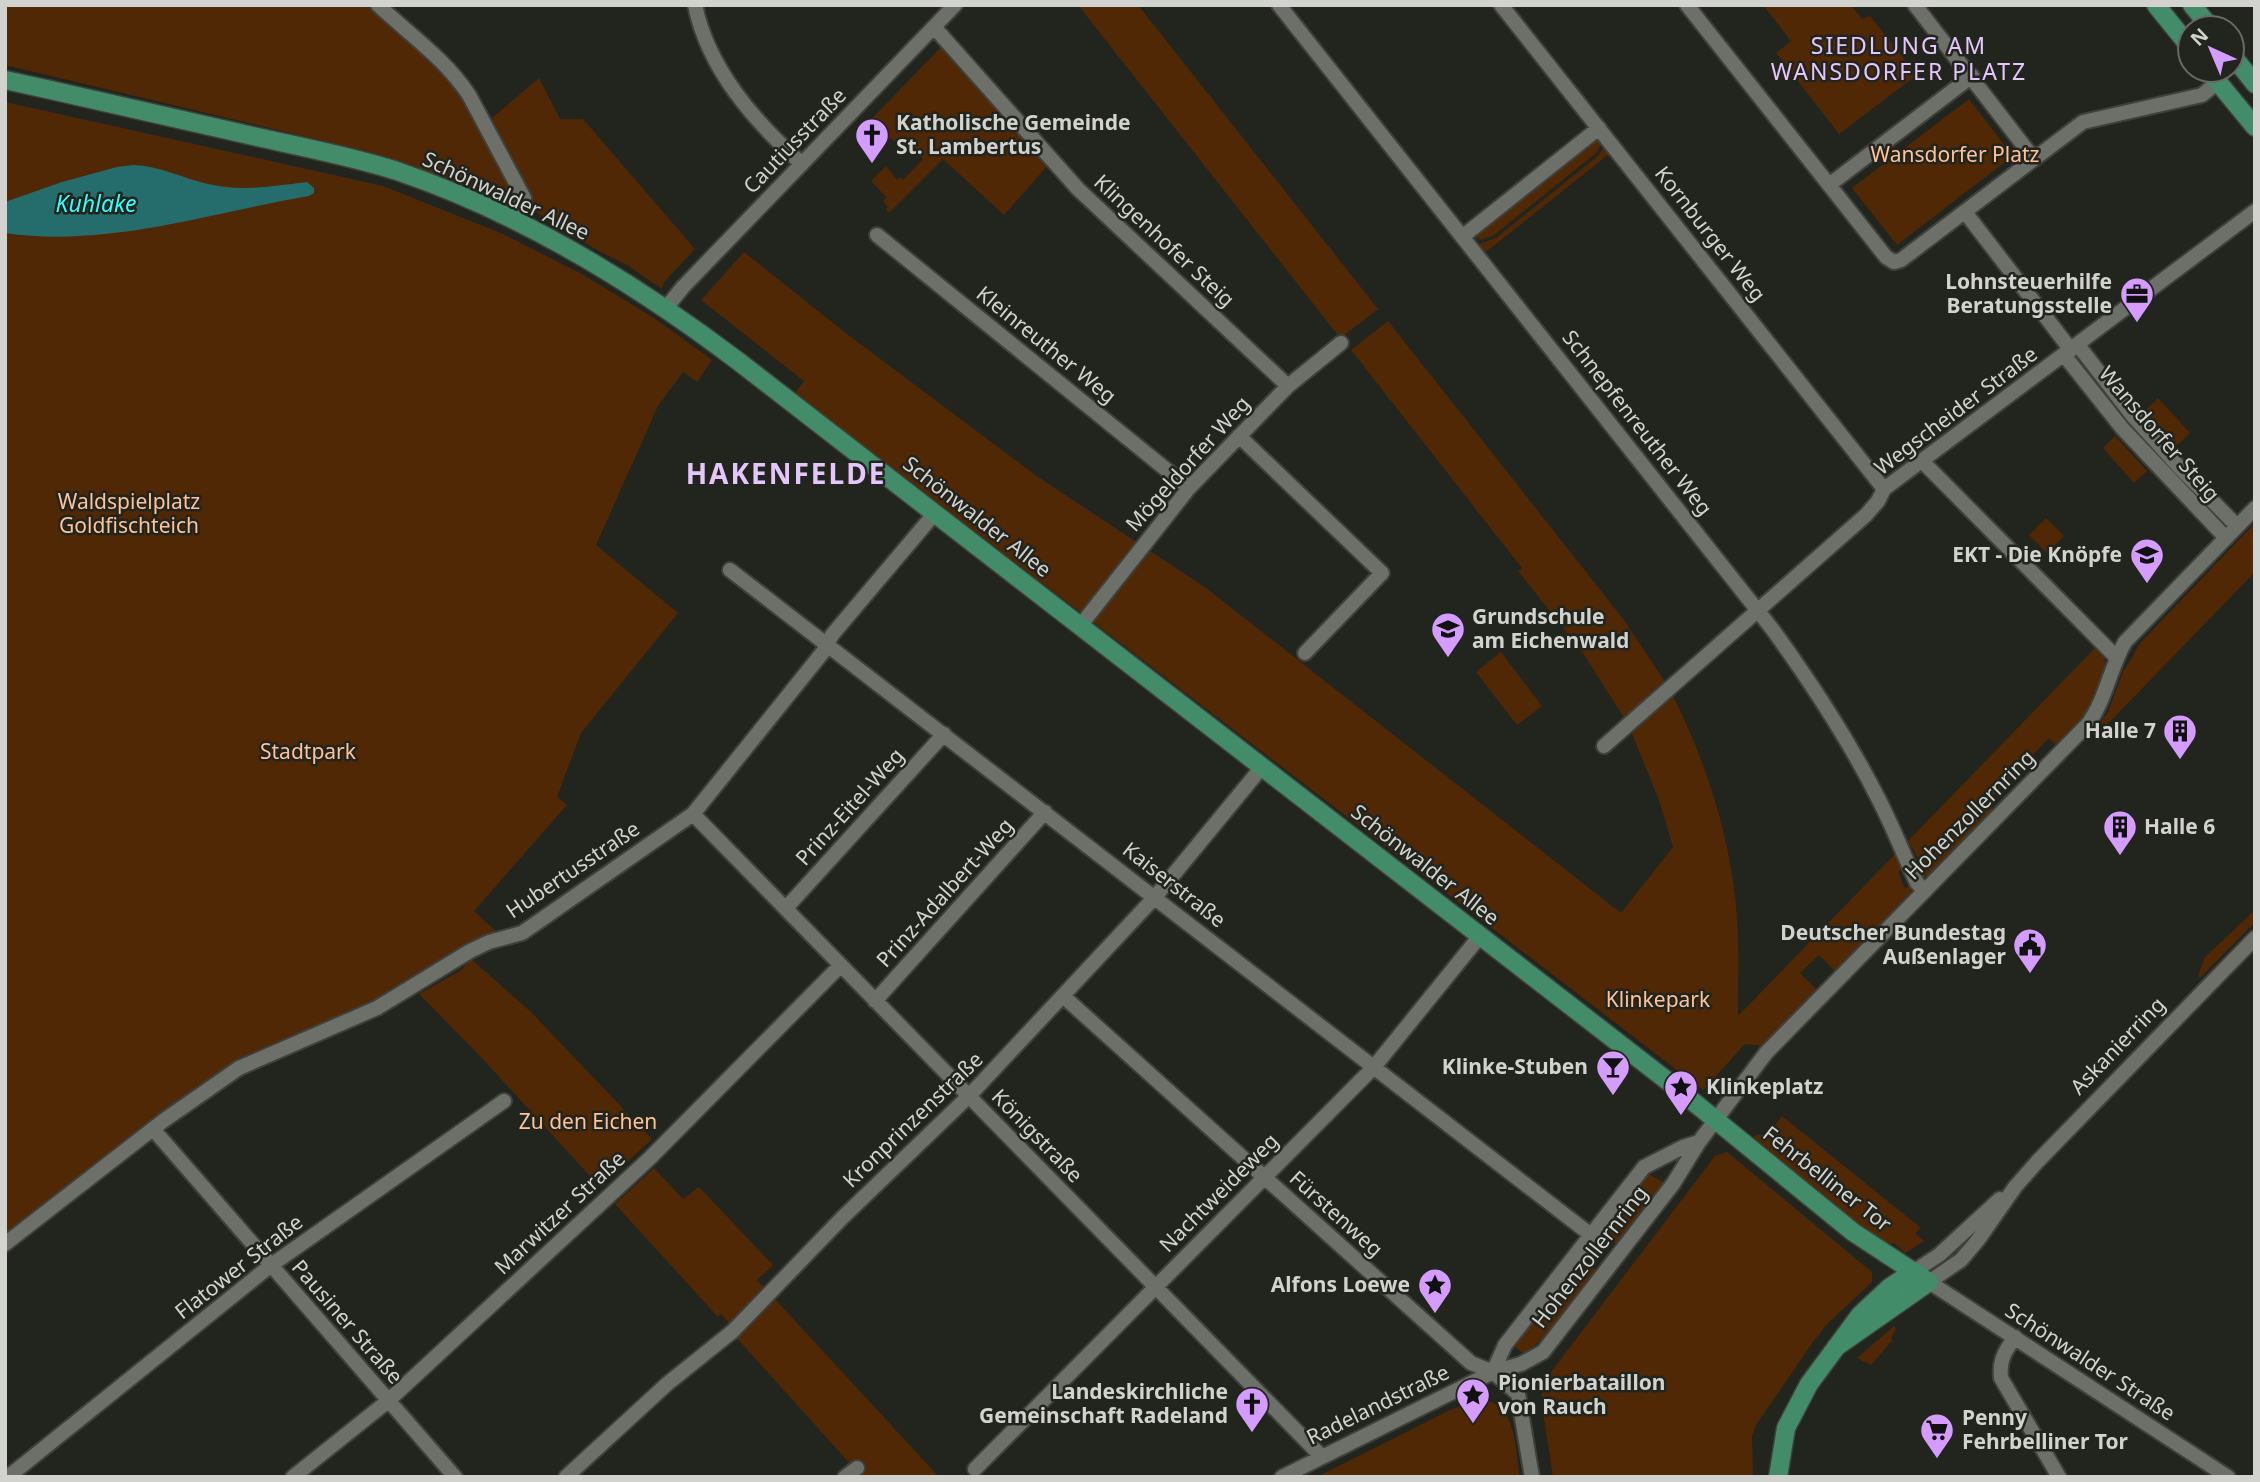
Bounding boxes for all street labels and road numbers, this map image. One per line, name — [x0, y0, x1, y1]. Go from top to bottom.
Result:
street label: Cautiusstraße — [737, 81, 852, 199]
street label: Schönwalder Allee — [419, 144, 594, 246]
street label: Kornburger Weg — [1649, 160, 1772, 307]
street label: Klingenhofer Steig — [1088, 168, 1241, 313]
street label: Kleinreuther Weg — [971, 279, 1122, 409]
street label: Schnepfenreuther Weg — [1557, 324, 1719, 521]
street label: Wegscheider Straße — [1868, 340, 2043, 481]
street label: Wansdorfer Steig — [2093, 360, 2226, 507]
street label: Mögeldorfer Weg — [1119, 390, 1256, 537]
street label: Schönwalder Allee — [898, 450, 1057, 583]
street label: Prinz-Eitel-Weg — [789, 742, 910, 871]
street label: Hohenzollernring — [1898, 743, 2040, 885]
street label: Schönwalder Allee — [1346, 798, 1505, 931]
street label: Prinz-Adalbert-Weg — [870, 812, 1019, 973]
street label: Hubertusstraße — [500, 814, 645, 924]
street label: Kaiserstraße — [1117, 835, 1232, 933]
street label: Askanierring — [2064, 990, 2171, 1100]
street label: Kronprinzenstraße — [836, 1045, 988, 1193]
street label: Königstraße — [986, 1082, 1089, 1188]
street label: Fehrbelliner Tor — [1758, 1119, 1898, 1237]
street label: Nachtweideweg — [1153, 1127, 1284, 1258]
street label: Marwitzer Straße — [488, 1144, 631, 1280]
street label: Fürstenweg — [1284, 1164, 1389, 1263]
street label: Hohenzollernring — [1525, 1180, 1653, 1333]
street label: Flatower Straße — [169, 1208, 308, 1325]
street label: Pausiner Straße — [286, 1253, 410, 1389]
street label: Schönwalder Straße — [2000, 1296, 2181, 1427]
street label: Radelandstraße — [1302, 1357, 1454, 1451]

